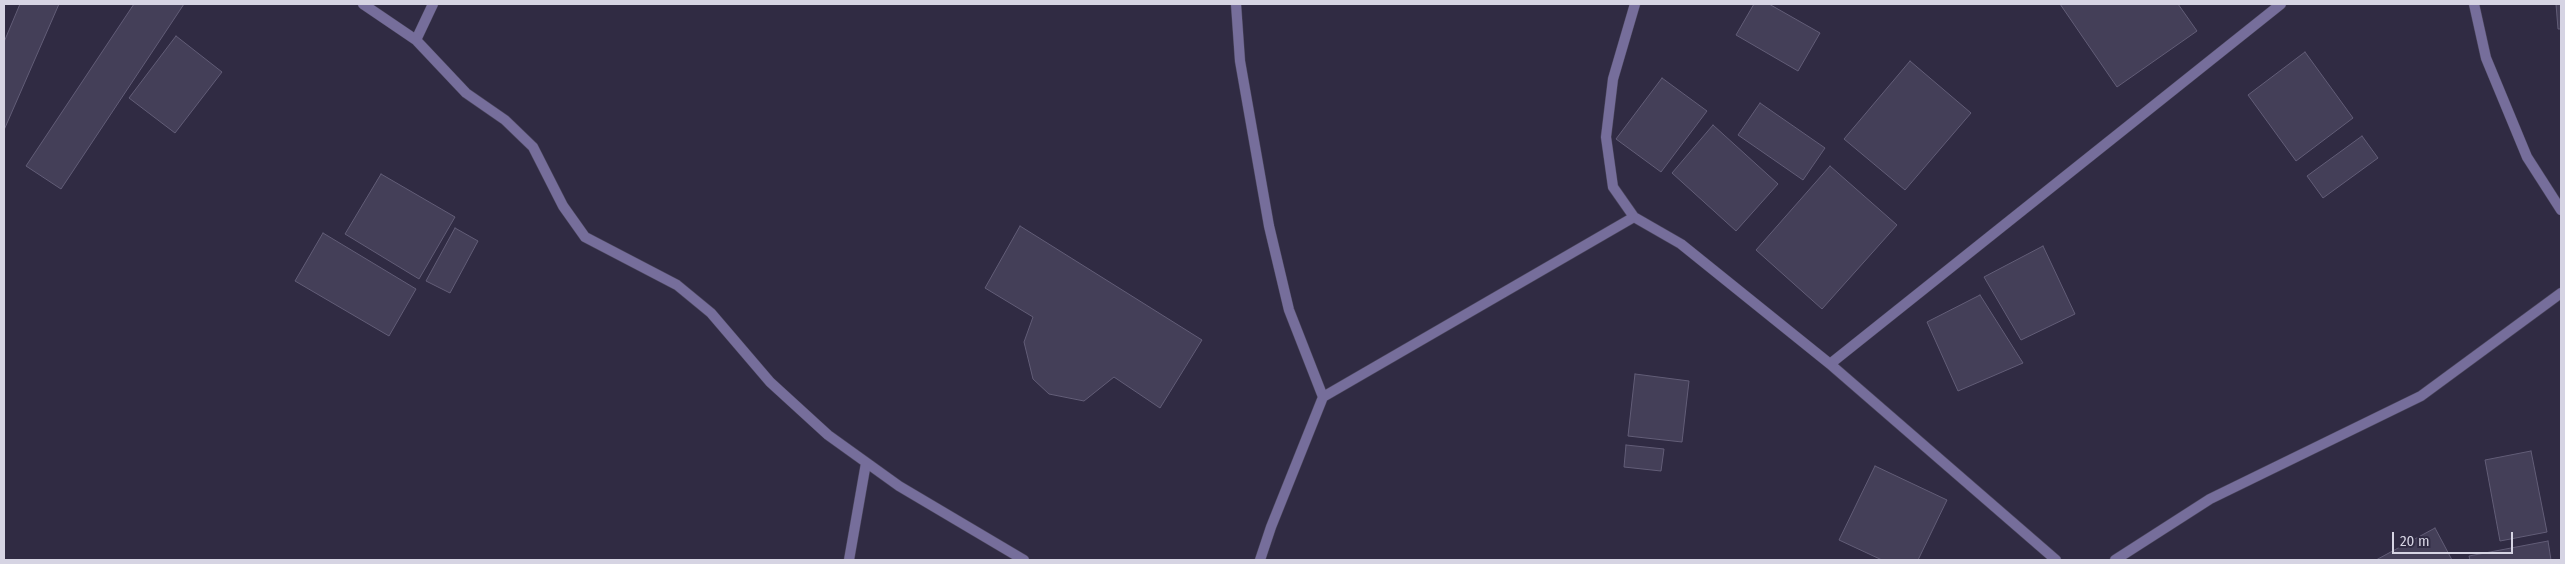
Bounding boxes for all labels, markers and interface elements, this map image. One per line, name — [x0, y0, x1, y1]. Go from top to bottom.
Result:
scale bar — [2395, 522, 2516, 554]
text: 20 m — [2400, 532, 2430, 550]

